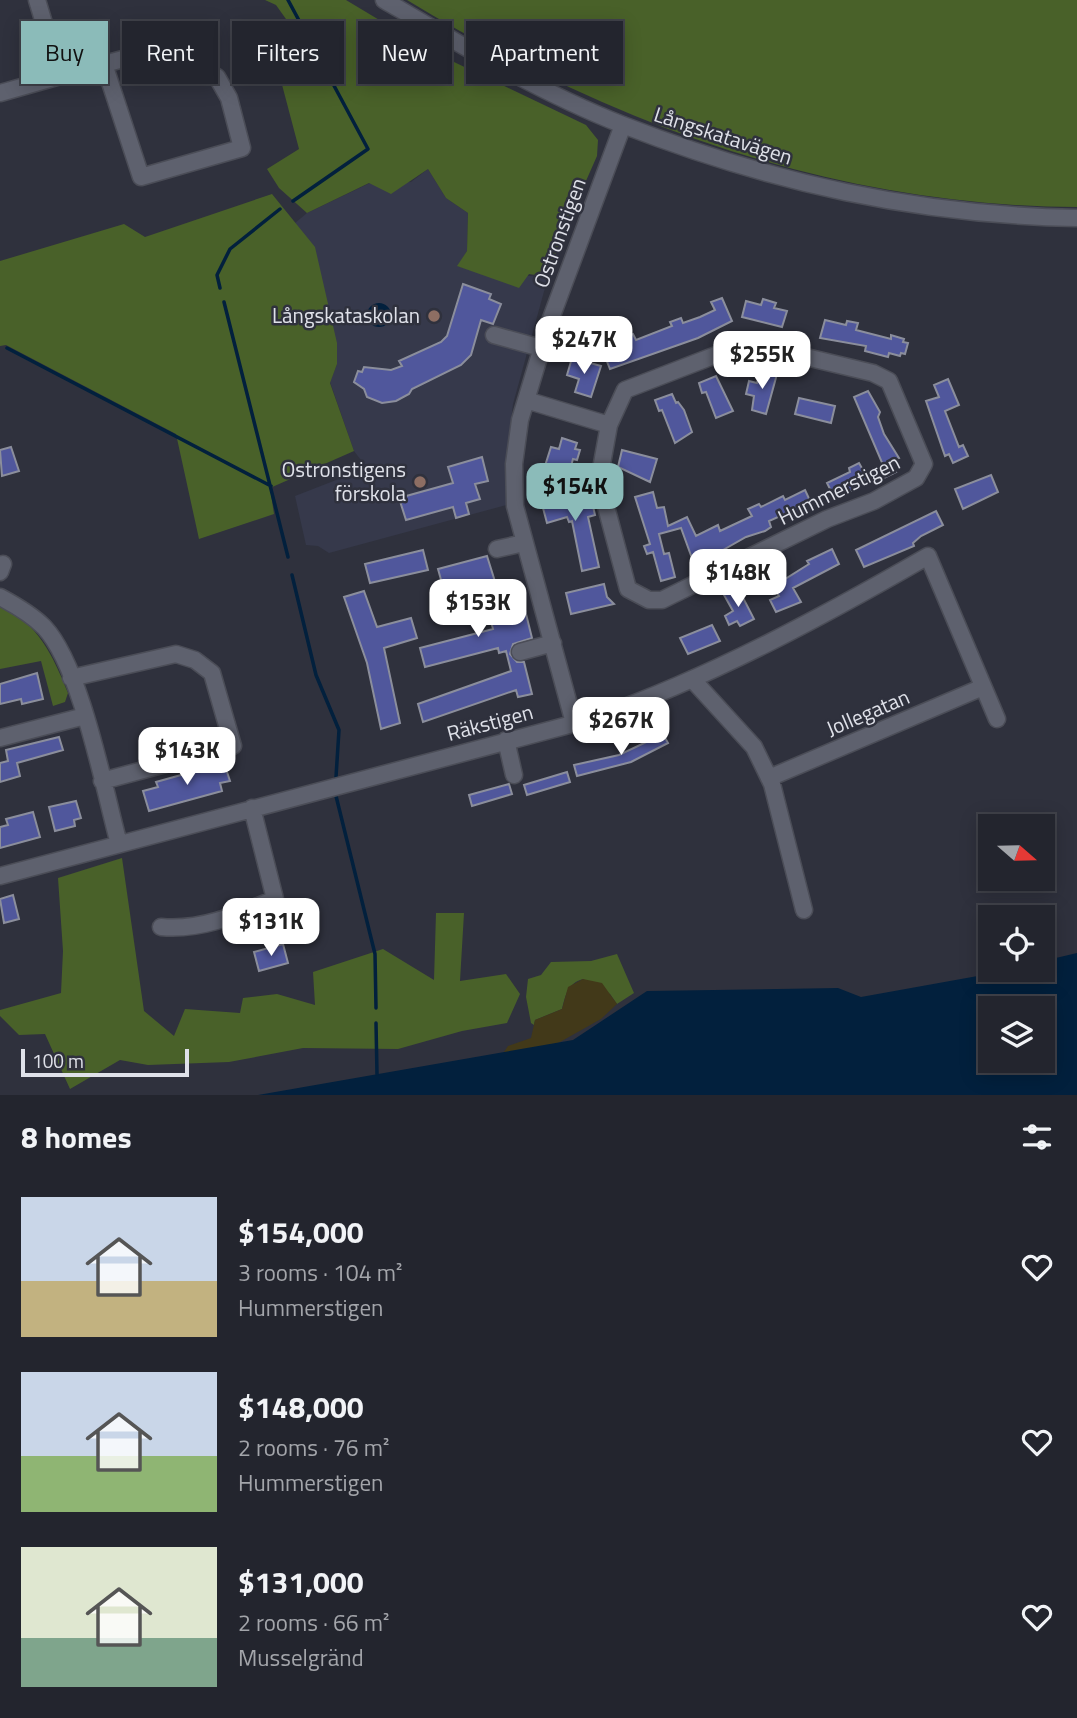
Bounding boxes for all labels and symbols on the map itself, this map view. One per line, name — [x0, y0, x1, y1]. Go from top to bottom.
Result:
street label: Långskatavägen — [650, 98, 797, 172]
street label: Ostronstigen — [524, 173, 594, 292]
place label: Långskataskolan — [272, 299, 420, 331]
marker: Långskataskolan — [426, 308, 442, 324]
pin: $247K — [535, 316, 633, 376]
pin: $255K — [713, 332, 811, 391]
street label: Hummerstigen — [772, 446, 905, 533]
place label: Ostronstigens förskola — [281, 453, 406, 509]
pin: $154K — [526, 463, 624, 523]
marker: Ostronstigens förskola — [412, 474, 428, 490]
pin: $148K — [689, 550, 787, 609]
pin: $153K — [429, 580, 527, 639]
street label: Jollegatan — [821, 680, 914, 744]
street label: Räkstigen — [443, 695, 536, 749]
pin: $267K — [572, 698, 670, 757]
pin: $143K — [138, 728, 236, 787]
north arrow — [978, 814, 1055, 891]
pin: $131K — [222, 898, 320, 958]
scale bar — [21, 1046, 189, 1078]

